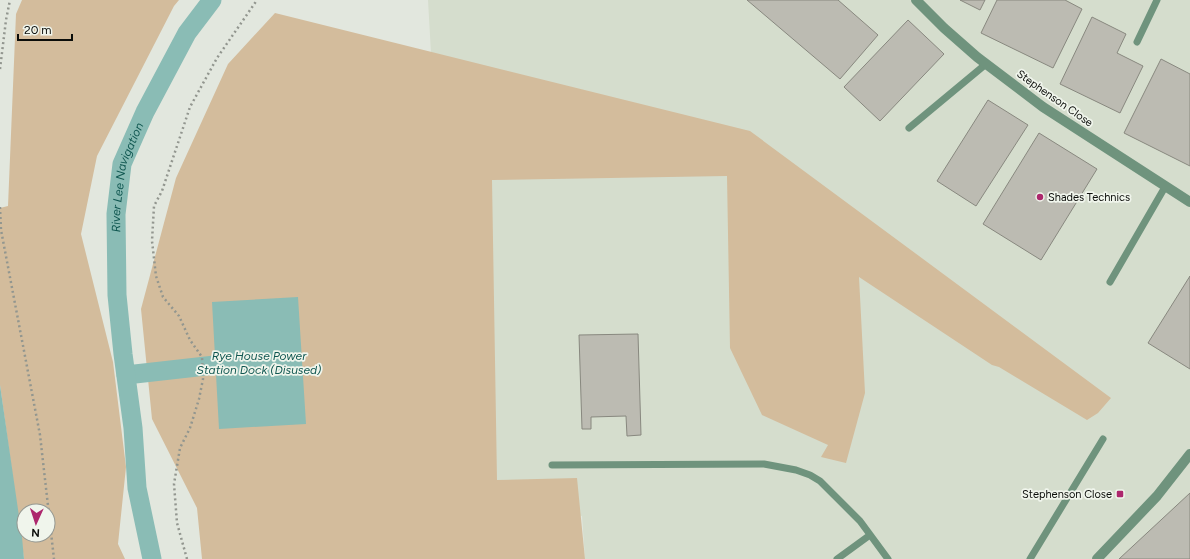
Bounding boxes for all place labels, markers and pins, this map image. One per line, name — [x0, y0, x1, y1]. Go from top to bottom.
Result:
place label: Shades Technics — [1048, 191, 1130, 204]
marker: Shades Technics — [1035, 192, 1045, 202]
place label: Stephenson Close — [1022, 488, 1112, 501]
marker: Stephenson Close — [1115, 489, 1125, 499]

